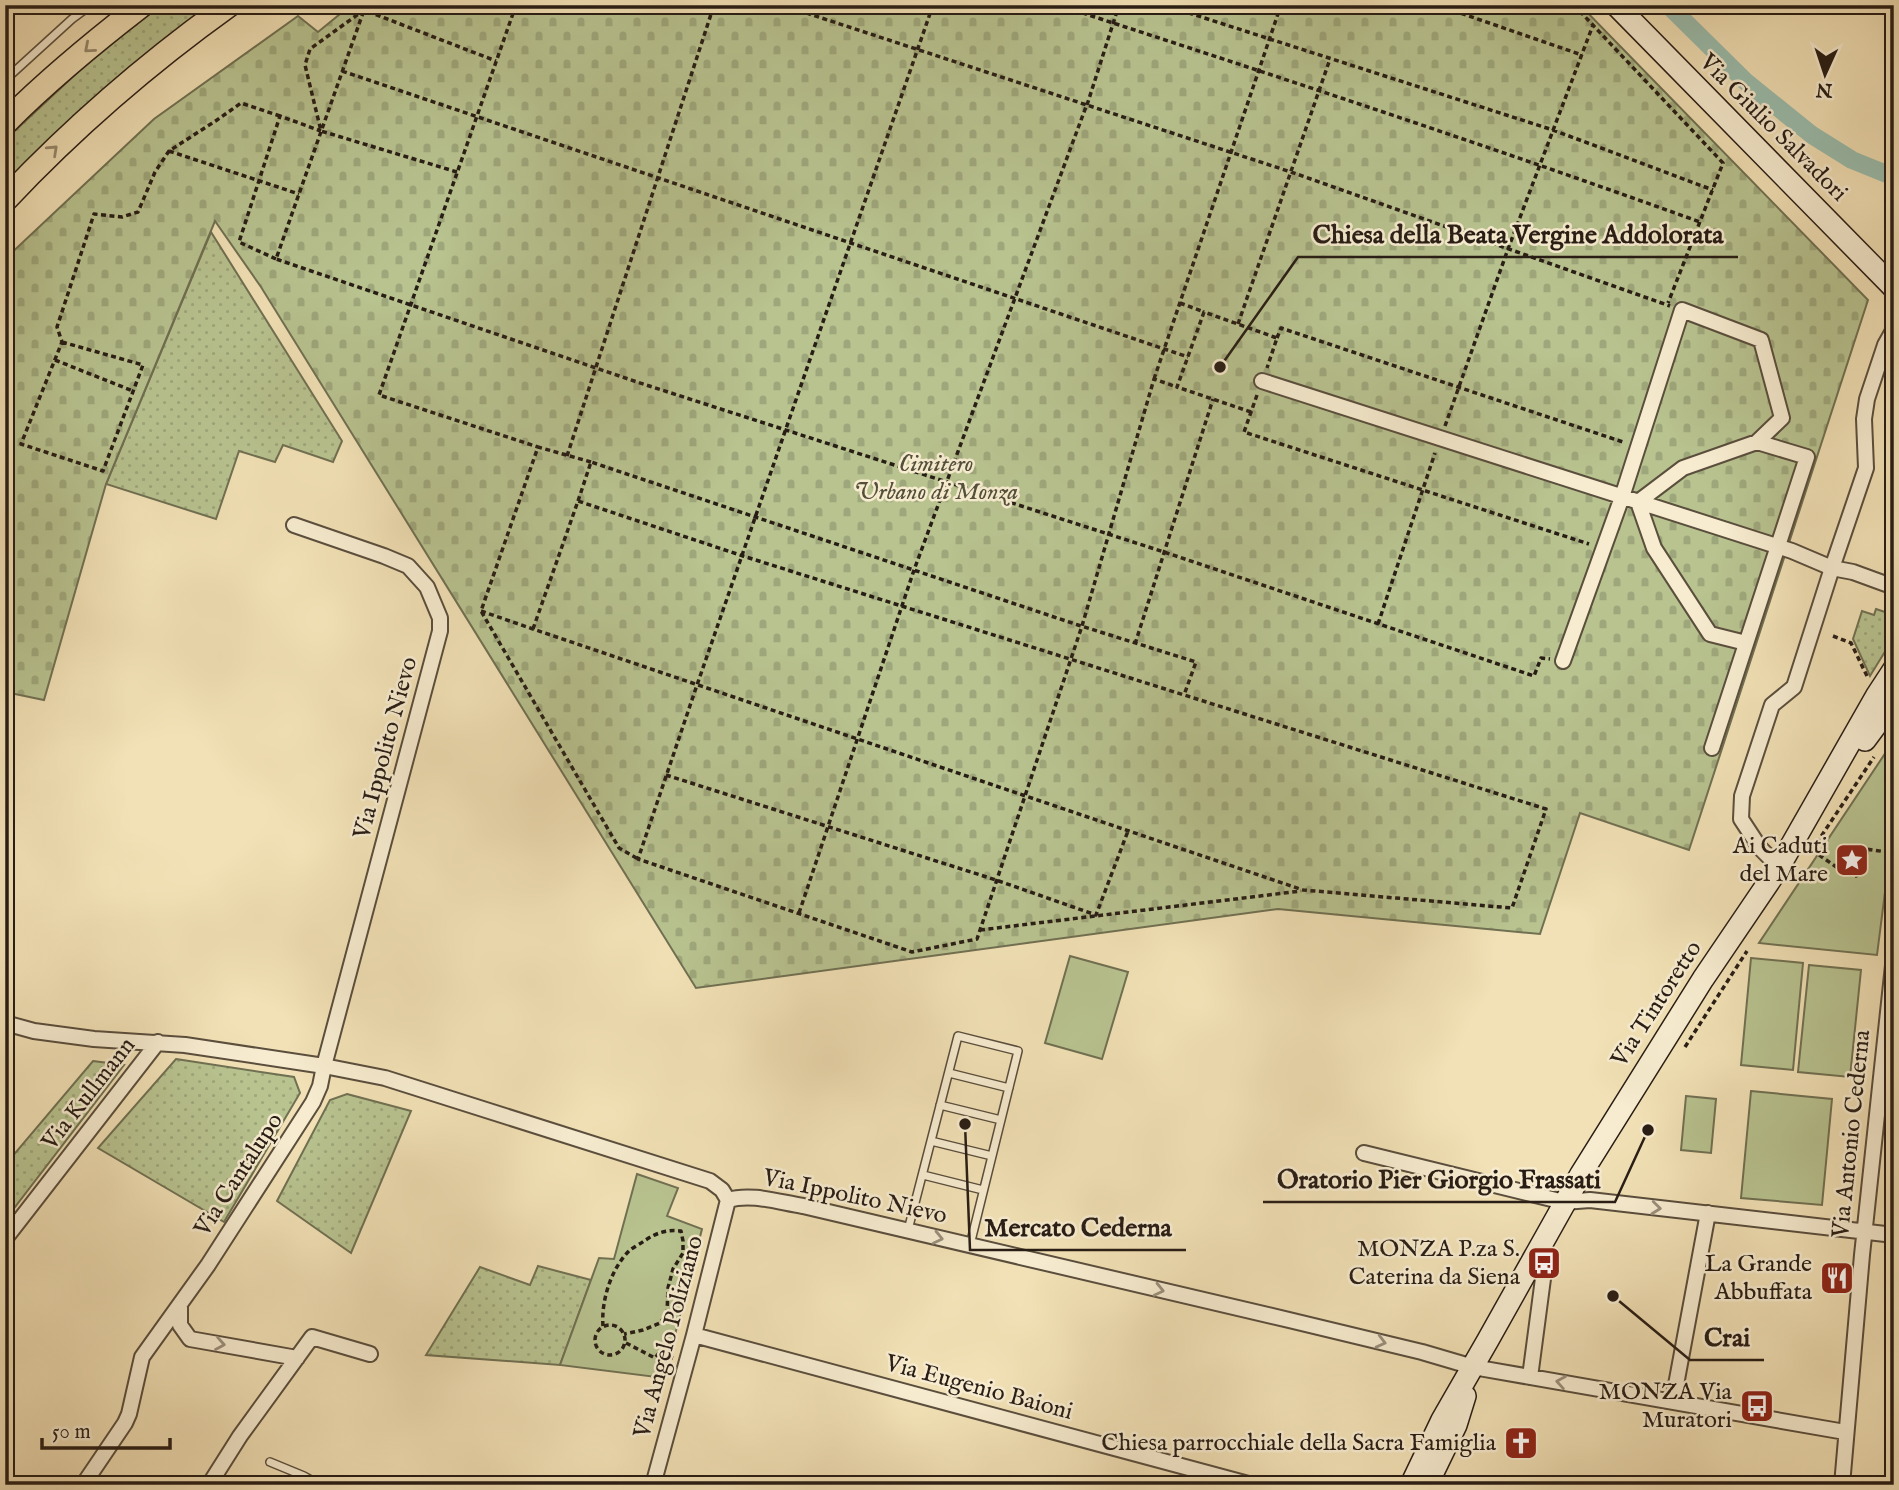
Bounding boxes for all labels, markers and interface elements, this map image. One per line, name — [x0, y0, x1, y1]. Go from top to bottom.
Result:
north arrow — [1790, 38, 1860, 108]
one-way arrow — [84, 40, 97, 52]
street label: Via Giulio Salvadori — [1692, 47, 1854, 209]
text: N — [1815, 77, 1834, 101]
one-way arrow — [45, 146, 58, 159]
callout: Chiesa della Beata Vergine Addolorata — [1298, 210, 1738, 257]
text: Chiesa della Beata Vergine Addolorata — [1312, 219, 1724, 252]
park label: Cimitero Urbano di Monza — [854, 449, 1018, 508]
street label: Via Ippolito Nievo — [347, 653, 425, 843]
place label: Ai Caduti del Mare — [1732, 831, 1828, 890]
place icon: Ai Caduti del Mare — [1833, 841, 1871, 879]
street label: Via Tintoretto — [1604, 935, 1709, 1074]
street label: Via Antonio Cederna — [1826, 1028, 1878, 1240]
street label: Via Kullmann — [35, 1031, 143, 1158]
street label: Via Cantalupo — [187, 1107, 291, 1244]
callout: Oratorio Pier Giorgio Frassati — [1263, 1155, 1615, 1202]
street label: Via Ippolito Nievo — [759, 1162, 950, 1232]
text: Oratorio Pier Giorgio Frassati — [1277, 1164, 1601, 1197]
one-way arrow — [1651, 1200, 1662, 1215]
callout: Mercato Cederna — [970, 1203, 1186, 1250]
text: Mercato Cederna — [984, 1212, 1173, 1245]
one-way arrow — [932, 1229, 944, 1244]
street label: Via Angelo Poliziano — [627, 1232, 711, 1443]
place label: MONZA P.za S. Caterina da Siena — [1348, 1234, 1521, 1293]
bus stop icon: MONZA P.za S. Caterina da Siena — [1525, 1244, 1563, 1282]
place label: La Grande Abbuffata — [1704, 1249, 1813, 1308]
restaurant icon: La Grande Abbuffata — [1818, 1259, 1856, 1297]
one-way arrow — [1153, 1281, 1165, 1296]
callout: Crai — [1690, 1313, 1764, 1360]
text: Crai — [1704, 1322, 1750, 1355]
one-way arrow — [1375, 1334, 1387, 1348]
one-way arrow — [214, 1336, 226, 1351]
street label: Via Eugenio Baioni — [881, 1348, 1076, 1428]
one-way arrow — [1555, 1375, 1567, 1390]
place label: MONZA Via Muratori — [1599, 1377, 1733, 1436]
bus stop icon: MONZA Via Muratori — [1738, 1387, 1776, 1425]
scale bar — [42, 1406, 170, 1450]
text: 50 m — [52, 1419, 91, 1446]
church icon: Chiesa parrocchiale della Sacra Famiglia — [1502, 1424, 1540, 1462]
place label: Chiesa parrocchiale della Sacra Famiglia — [1101, 1428, 1497, 1459]

